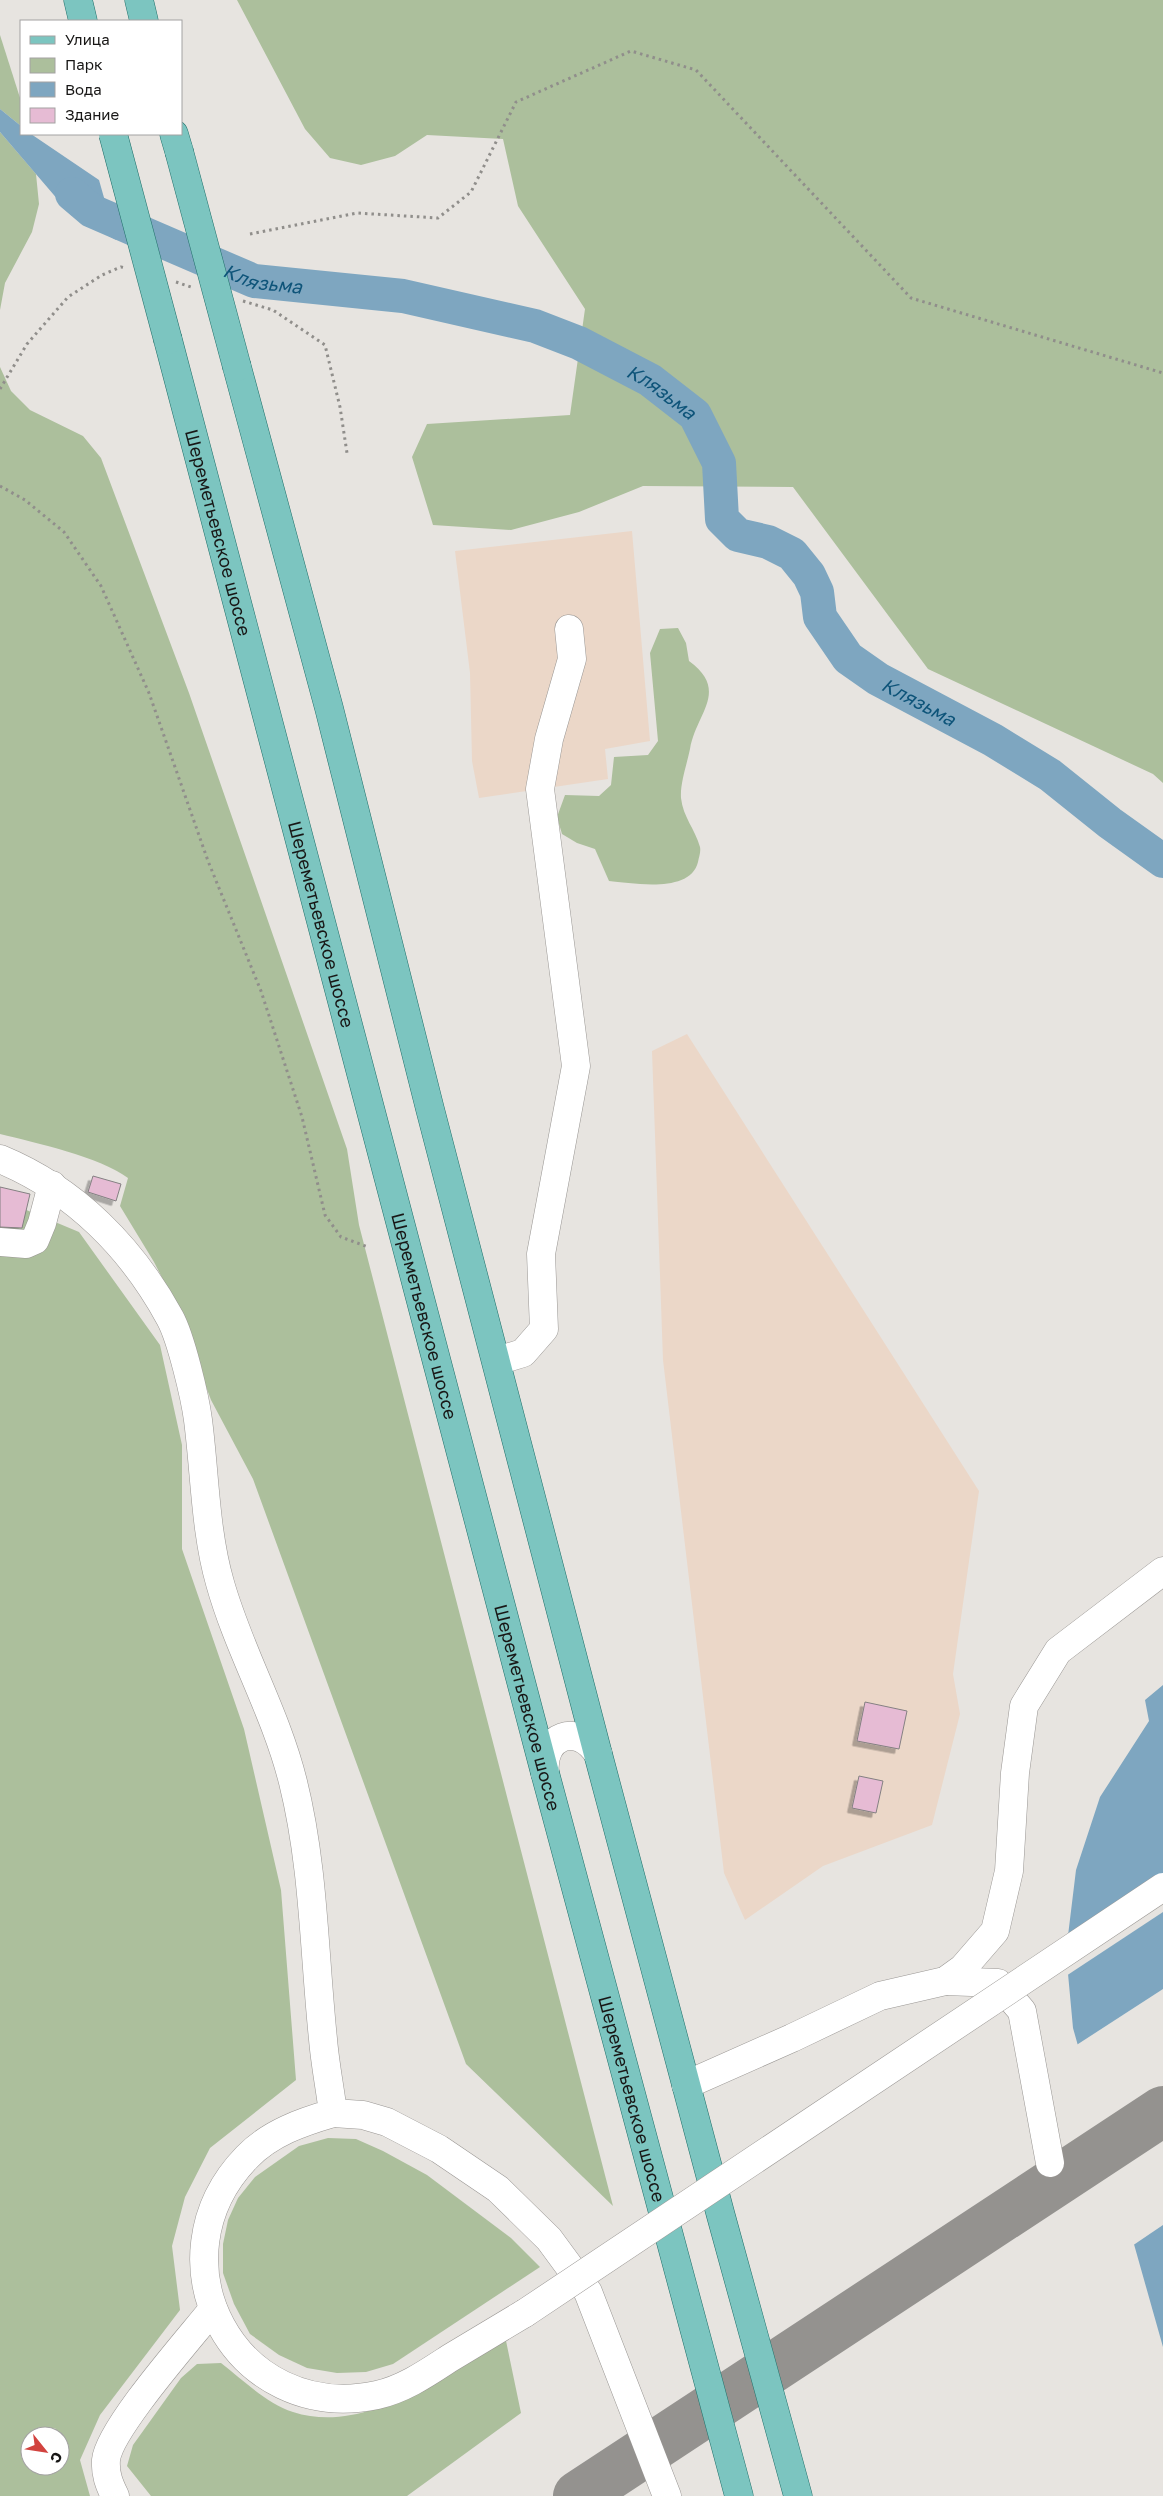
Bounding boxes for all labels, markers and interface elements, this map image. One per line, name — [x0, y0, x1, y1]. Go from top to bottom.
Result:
legend — [20, 20, 182, 135]
text: Улица — [65, 30, 110, 48]
text: Парк — [65, 55, 103, 73]
text: Вода — [65, 80, 102, 98]
text: Здание — [65, 105, 119, 123]
water label: Клязьма — [220, 258, 304, 297]
water label: Клязьма — [623, 359, 702, 424]
street label: Шереметьевское шоссе — [181, 427, 256, 638]
water label: Клязьма — [878, 672, 961, 730]
street label: Шереметьевское шоссе — [284, 818, 359, 1030]
street label: Шереметьевское шоссе — [387, 1210, 462, 1422]
street label: Шереметьевское шоссе — [490, 1602, 566, 1813]
street label: Шереметьевское шоссе — [594, 1993, 671, 2204]
north arrow — [20, 2426, 70, 2476]
text: С — [47, 2449, 67, 2466]

